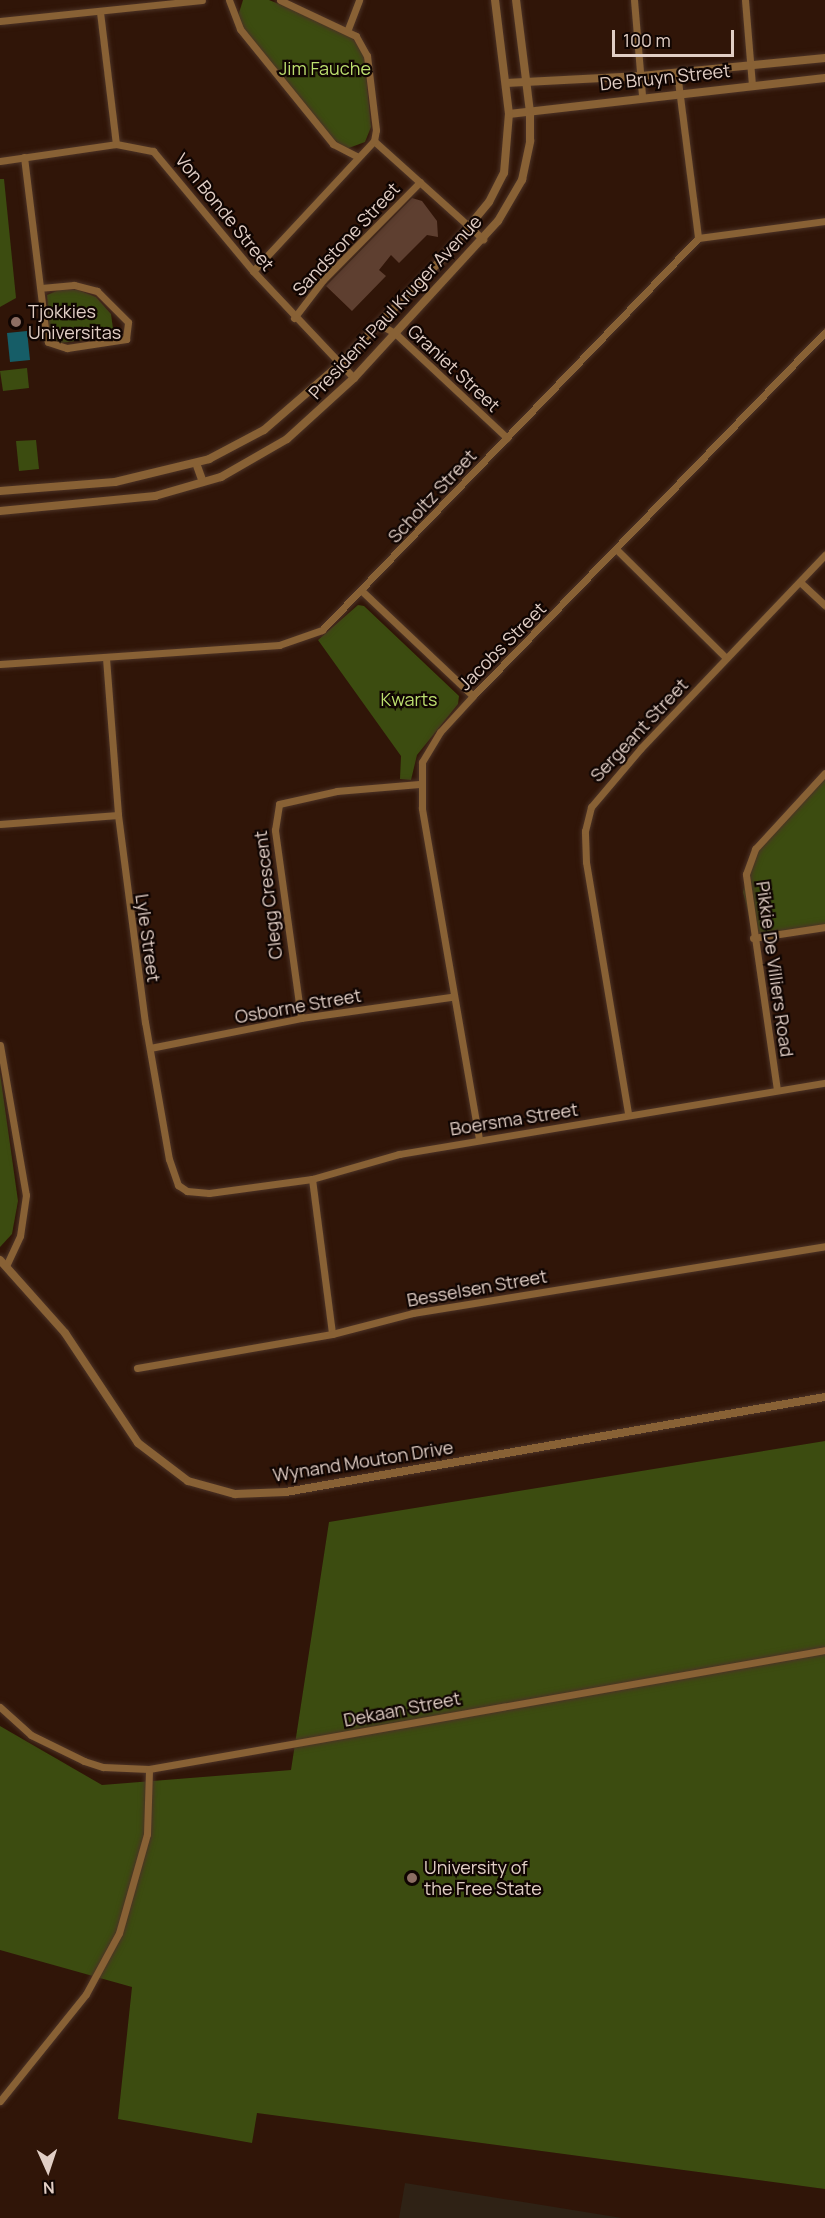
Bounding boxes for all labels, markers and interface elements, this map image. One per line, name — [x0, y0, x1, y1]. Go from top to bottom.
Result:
scale bar — [615, 18, 736, 56]
text: 100 m — [623, 28, 671, 52]
park label: Jim Fauche — [279, 57, 371, 79]
street label: De Bruyn Street — [599, 59, 731, 95]
street label: Von Bonde Street — [171, 149, 279, 275]
street label: Sandstone Street — [288, 178, 404, 300]
street label: President Paul Kruger Avenue — [304, 211, 486, 403]
place label: Tjokkies Universitas — [28, 301, 121, 344]
marker: Tjokkies Universitas — [9, 315, 23, 329]
street label: Graniet Street — [404, 320, 504, 416]
street label: Scholtz Street — [383, 445, 481, 547]
street label: Jacobs Street — [454, 598, 550, 694]
street label: Sergeant Street — [586, 674, 692, 786]
park label: Kwarts — [380, 688, 438, 710]
street label: Clegg Crescent — [249, 829, 287, 961]
street label: Pikkie De Villiers Road — [752, 880, 798, 1058]
street label: Lyle Street — [131, 892, 165, 984]
street label: Osborne Street — [233, 984, 363, 1028]
street label: Boersma Street — [448, 1098, 580, 1140]
street label: Besselsen Street — [405, 1265, 549, 1311]
street label: Wynand Mouton Drive — [271, 1436, 455, 1486]
street label: Dekaan Street — [342, 1687, 462, 1731]
place label: University of the Free State — [424, 1857, 542, 1900]
marker: University of the Free State — [405, 1871, 419, 1885]
north arrow — [18, 2140, 78, 2200]
text: N — [43, 2177, 55, 2199]

